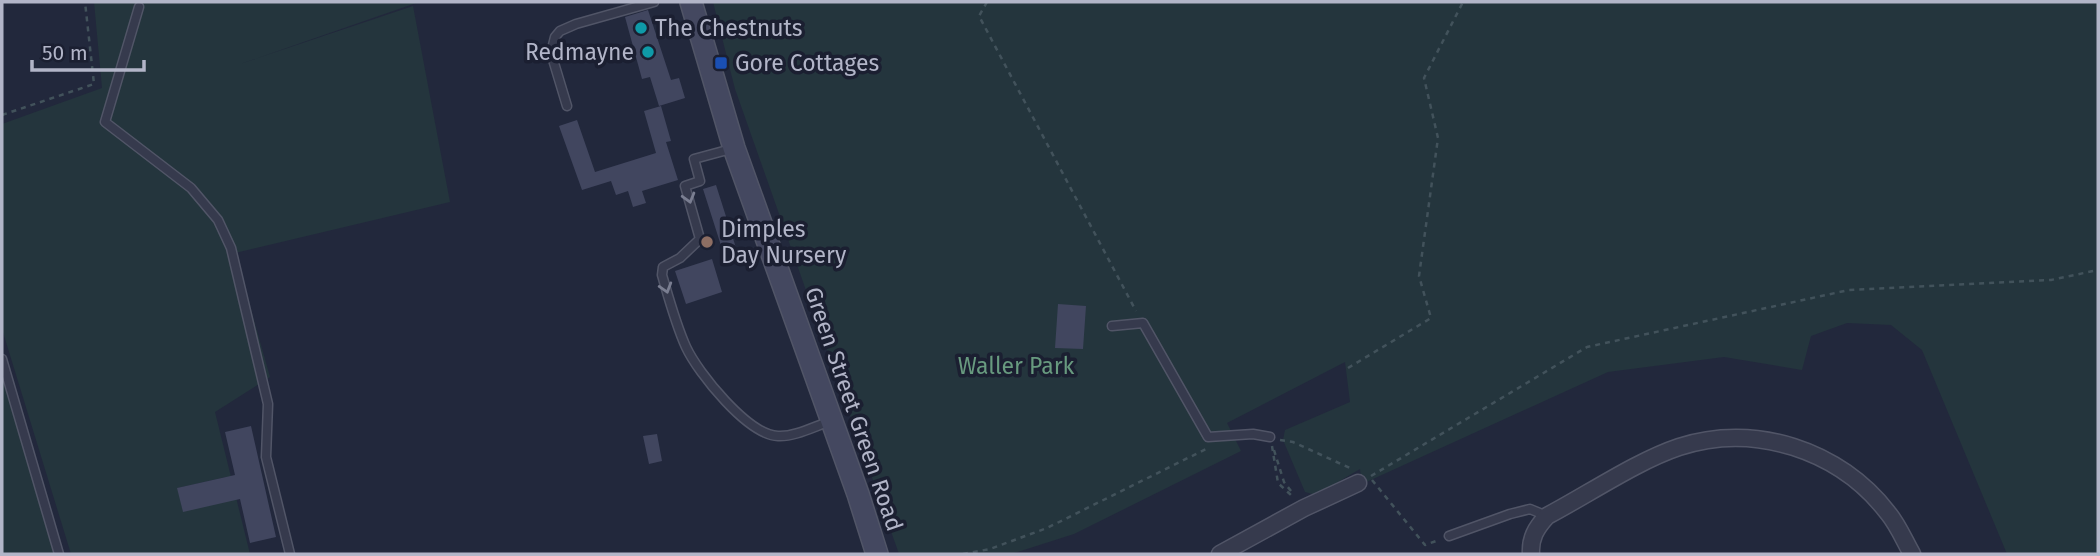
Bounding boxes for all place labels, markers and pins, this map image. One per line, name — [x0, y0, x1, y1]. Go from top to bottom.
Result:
place label: The Chestnuts — [655, 14, 803, 42]
marker: The Chestnuts — [633, 20, 649, 36]
place label: Redmayne — [525, 38, 634, 66]
marker: Redmayne — [640, 44, 656, 60]
place label: Gore Cottages — [735, 49, 879, 77]
marker: Gore Cottages — [713, 55, 729, 71]
place label: Dimples Day Nursery — [721, 215, 847, 269]
marker: Dimples Day Nursery — [699, 234, 715, 250]

